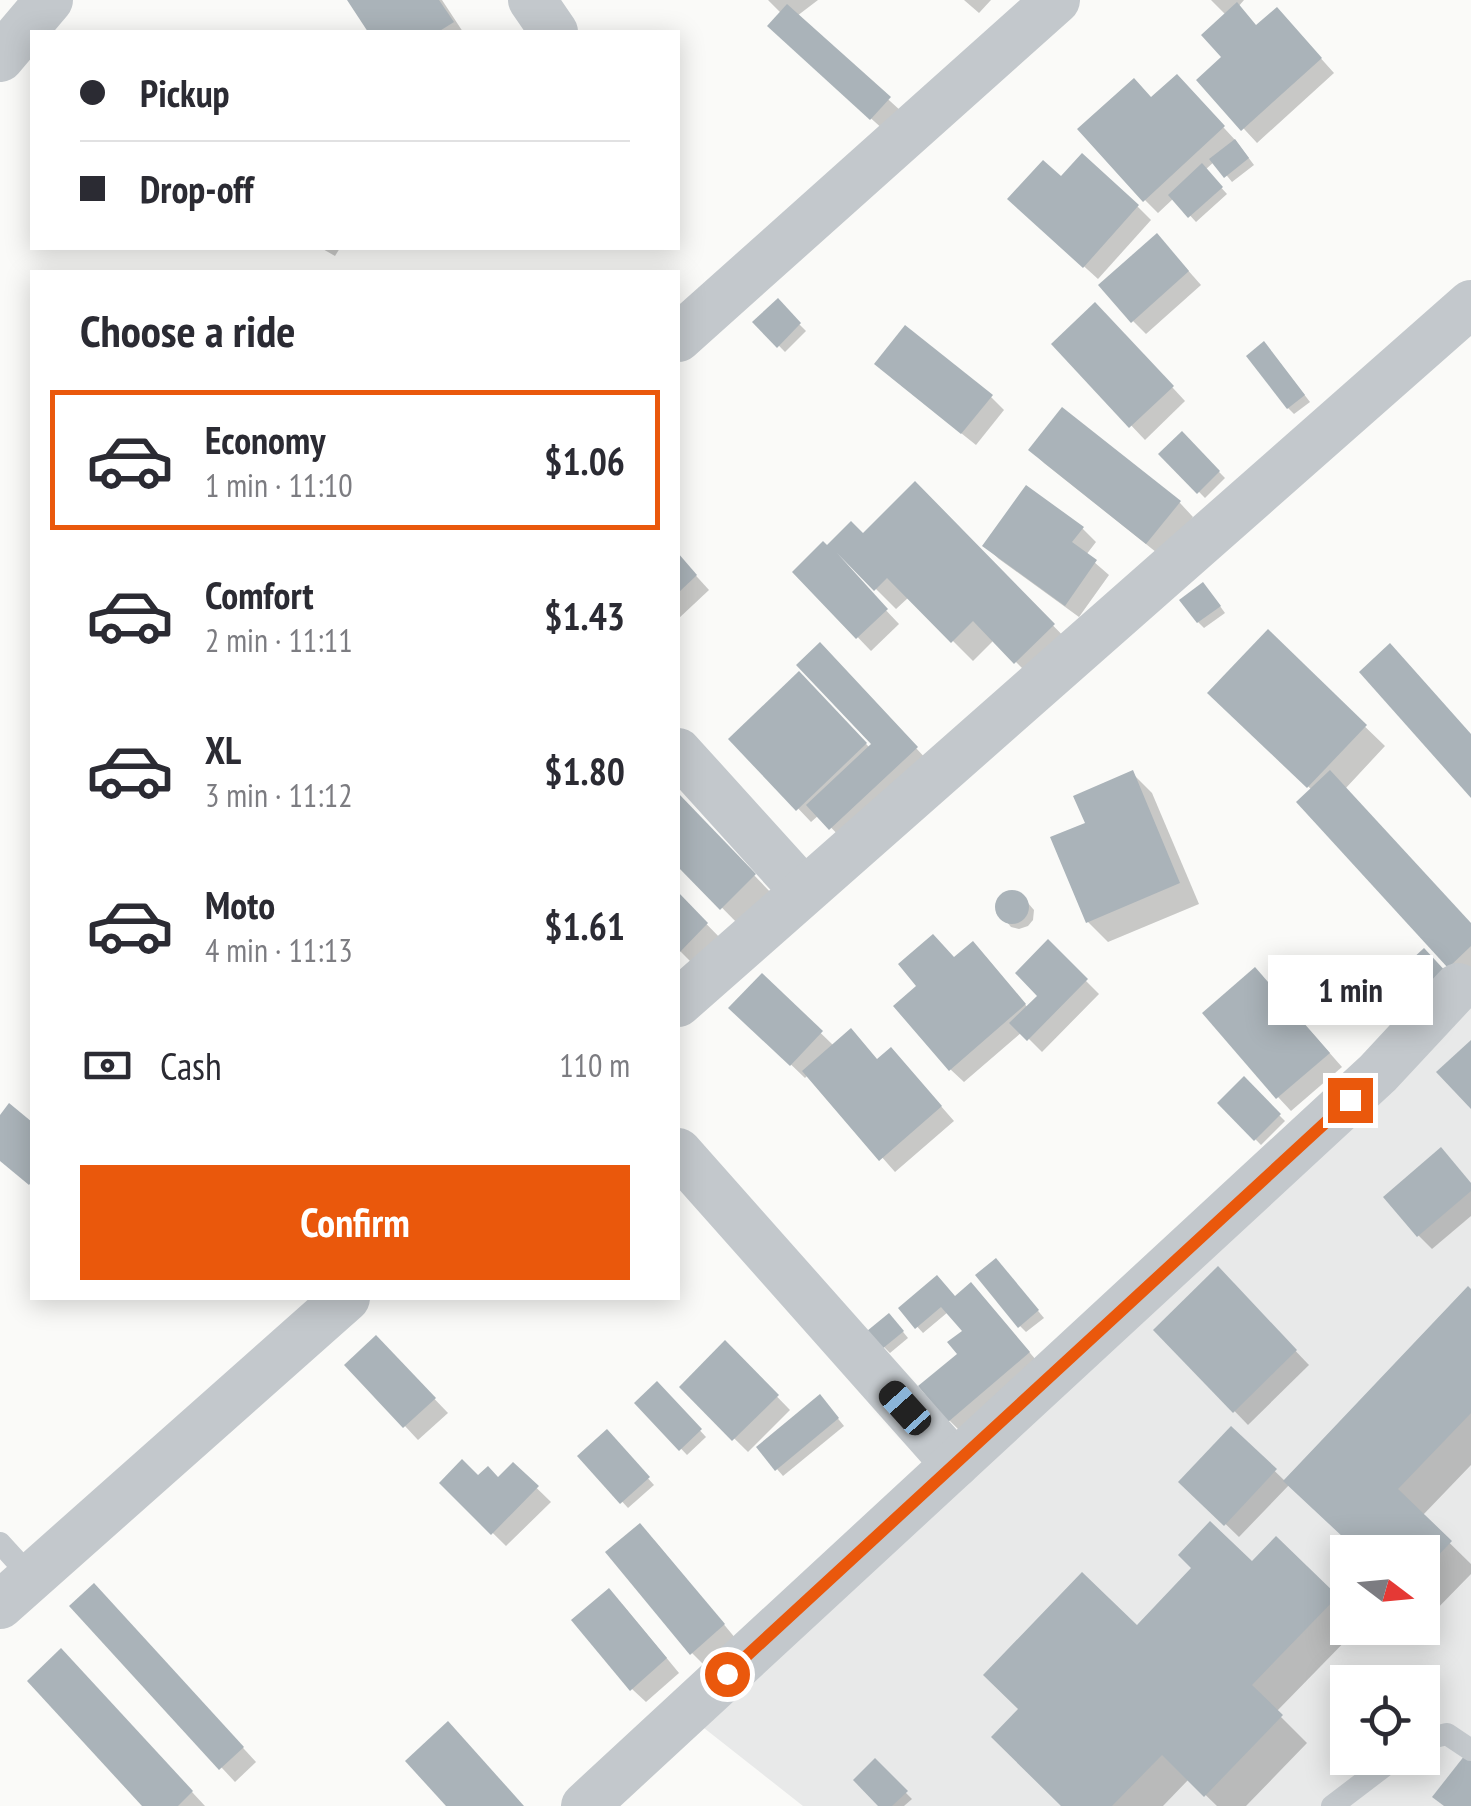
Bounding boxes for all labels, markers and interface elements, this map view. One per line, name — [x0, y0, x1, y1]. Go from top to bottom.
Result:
text: Pickup — [140, 68, 230, 117]
text: Drop-off — [140, 164, 254, 213]
text: Choose a ride — [80, 301, 295, 359]
icon: car — [85, 415, 175, 505]
text: Economy — [205, 415, 325, 464]
text: $1.06 — [544, 436, 625, 485]
text: 1 min · 11:10 — [205, 464, 353, 506]
icon: car — [85, 570, 175, 660]
text: Comfort — [205, 570, 314, 619]
text: $1.43 — [544, 591, 625, 640]
text: 2 min · 11:11 — [205, 619, 353, 661]
icon: car — [85, 725, 175, 815]
text: XL — [205, 725, 241, 774]
text: $1.80 — [544, 746, 625, 795]
text: 3 min · 11:12 — [205, 774, 353, 816]
icon: car — [85, 880, 175, 970]
text: Moto — [205, 880, 275, 929]
text: $1.61 — [544, 901, 625, 950]
text: 4 min · 11:13 — [205, 929, 353, 971]
callout: 1 min — [1268, 955, 1432, 1025]
text: 1 min — [1318, 969, 1383, 1011]
icon: cash — [80, 1038, 135, 1093]
text: Cash — [160, 1041, 222, 1090]
text: 110 m — [559, 1044, 630, 1086]
route end — [1328, 1078, 1373, 1123]
button: Confirm — [80, 1165, 630, 1280]
car — [874, 1376, 936, 1440]
north arrow — [1330, 1535, 1440, 1645]
map controls — [1330, 1535, 1440, 1775]
route start — [705, 1652, 750, 1697]
button: locate — [1330, 1665, 1440, 1775]

